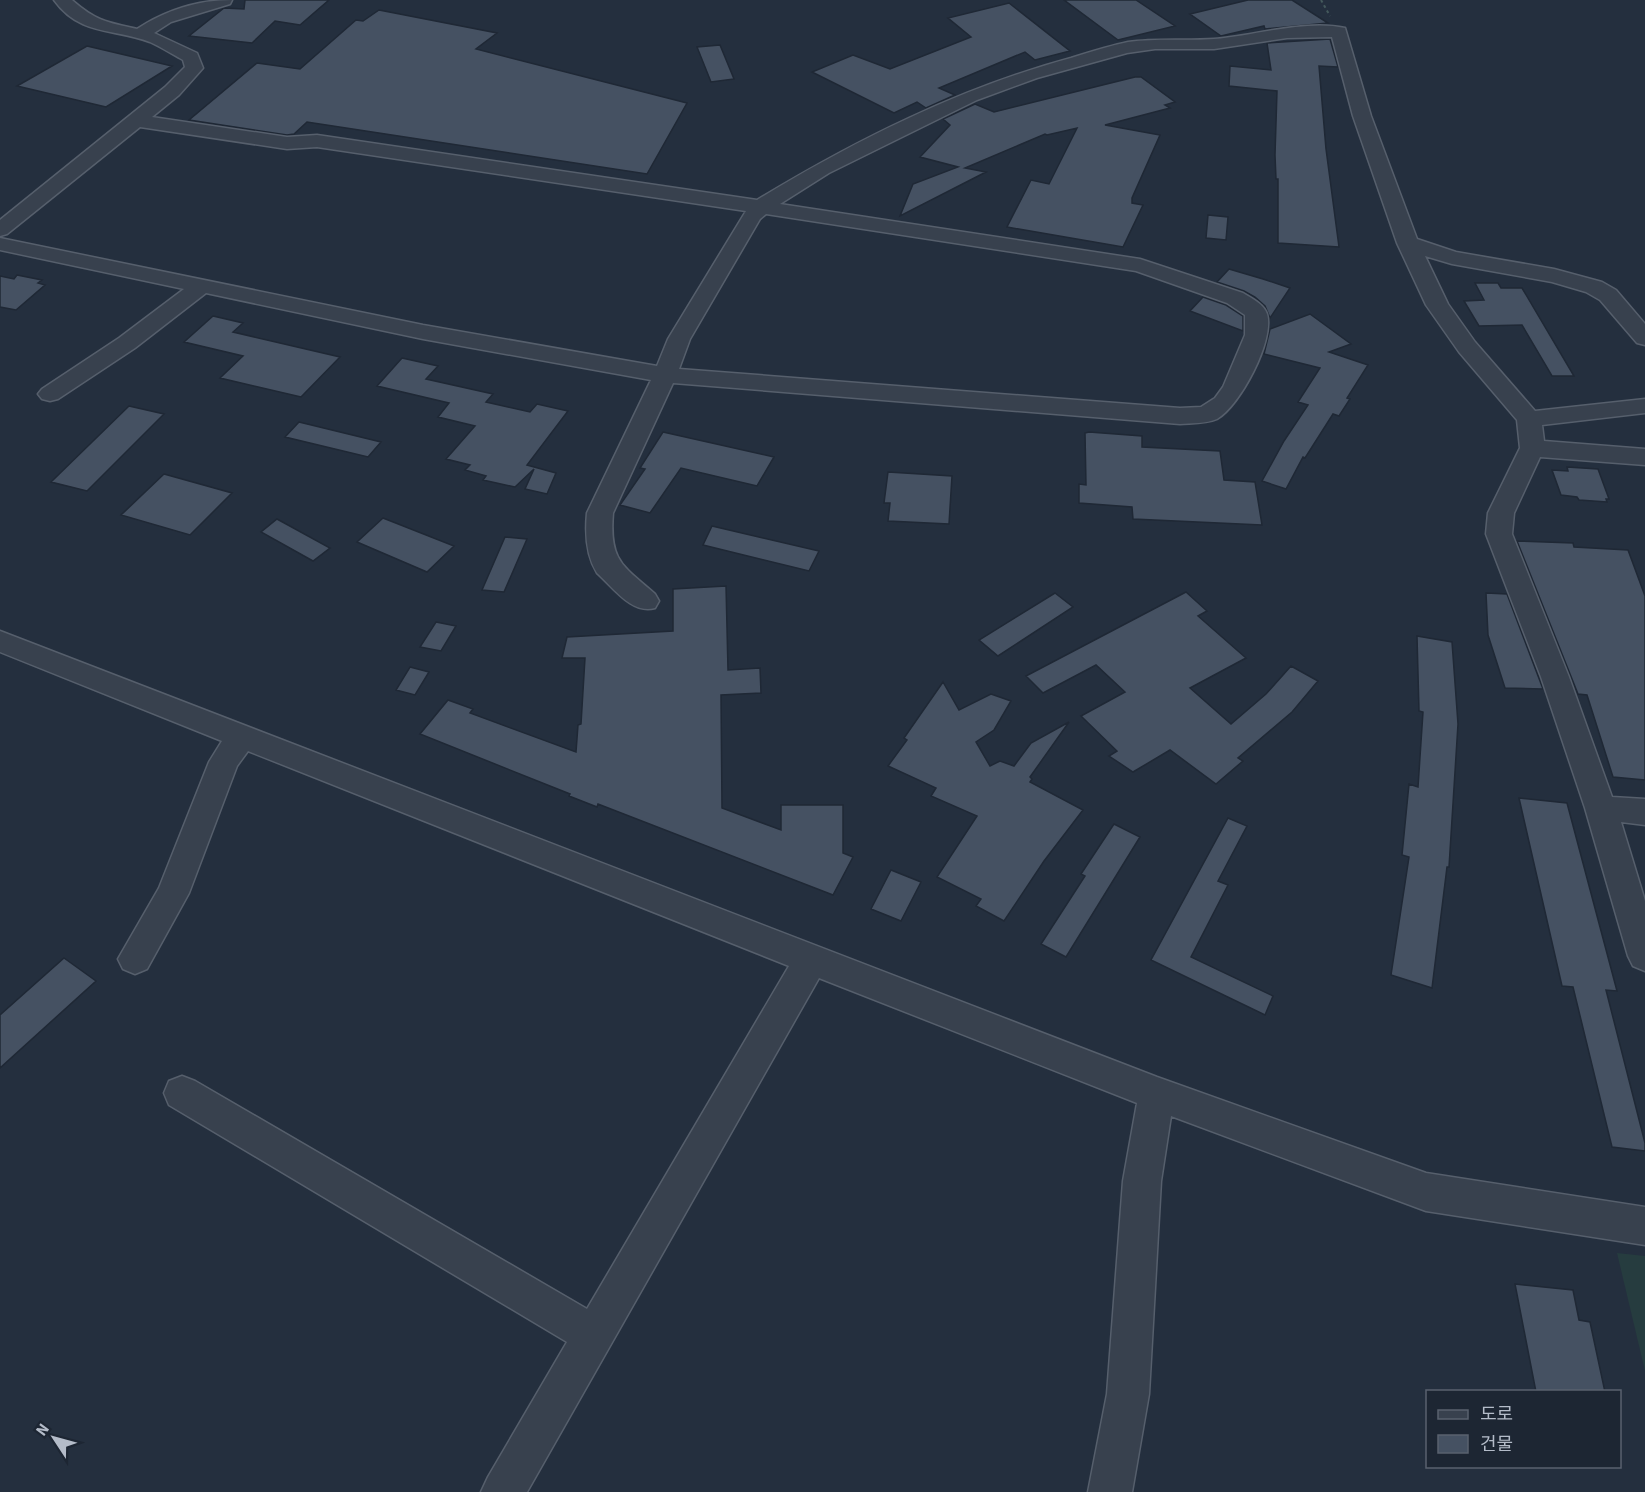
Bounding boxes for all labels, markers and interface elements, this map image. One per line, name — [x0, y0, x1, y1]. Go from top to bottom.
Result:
legend — [1426, 1390, 1621, 1468]
text: 도로 — [1480, 1402, 1513, 1427]
north arrow — [24, 1408, 84, 1468]
text: N — [31, 1419, 55, 1441]
text: 건물 — [1480, 1432, 1513, 1457]

